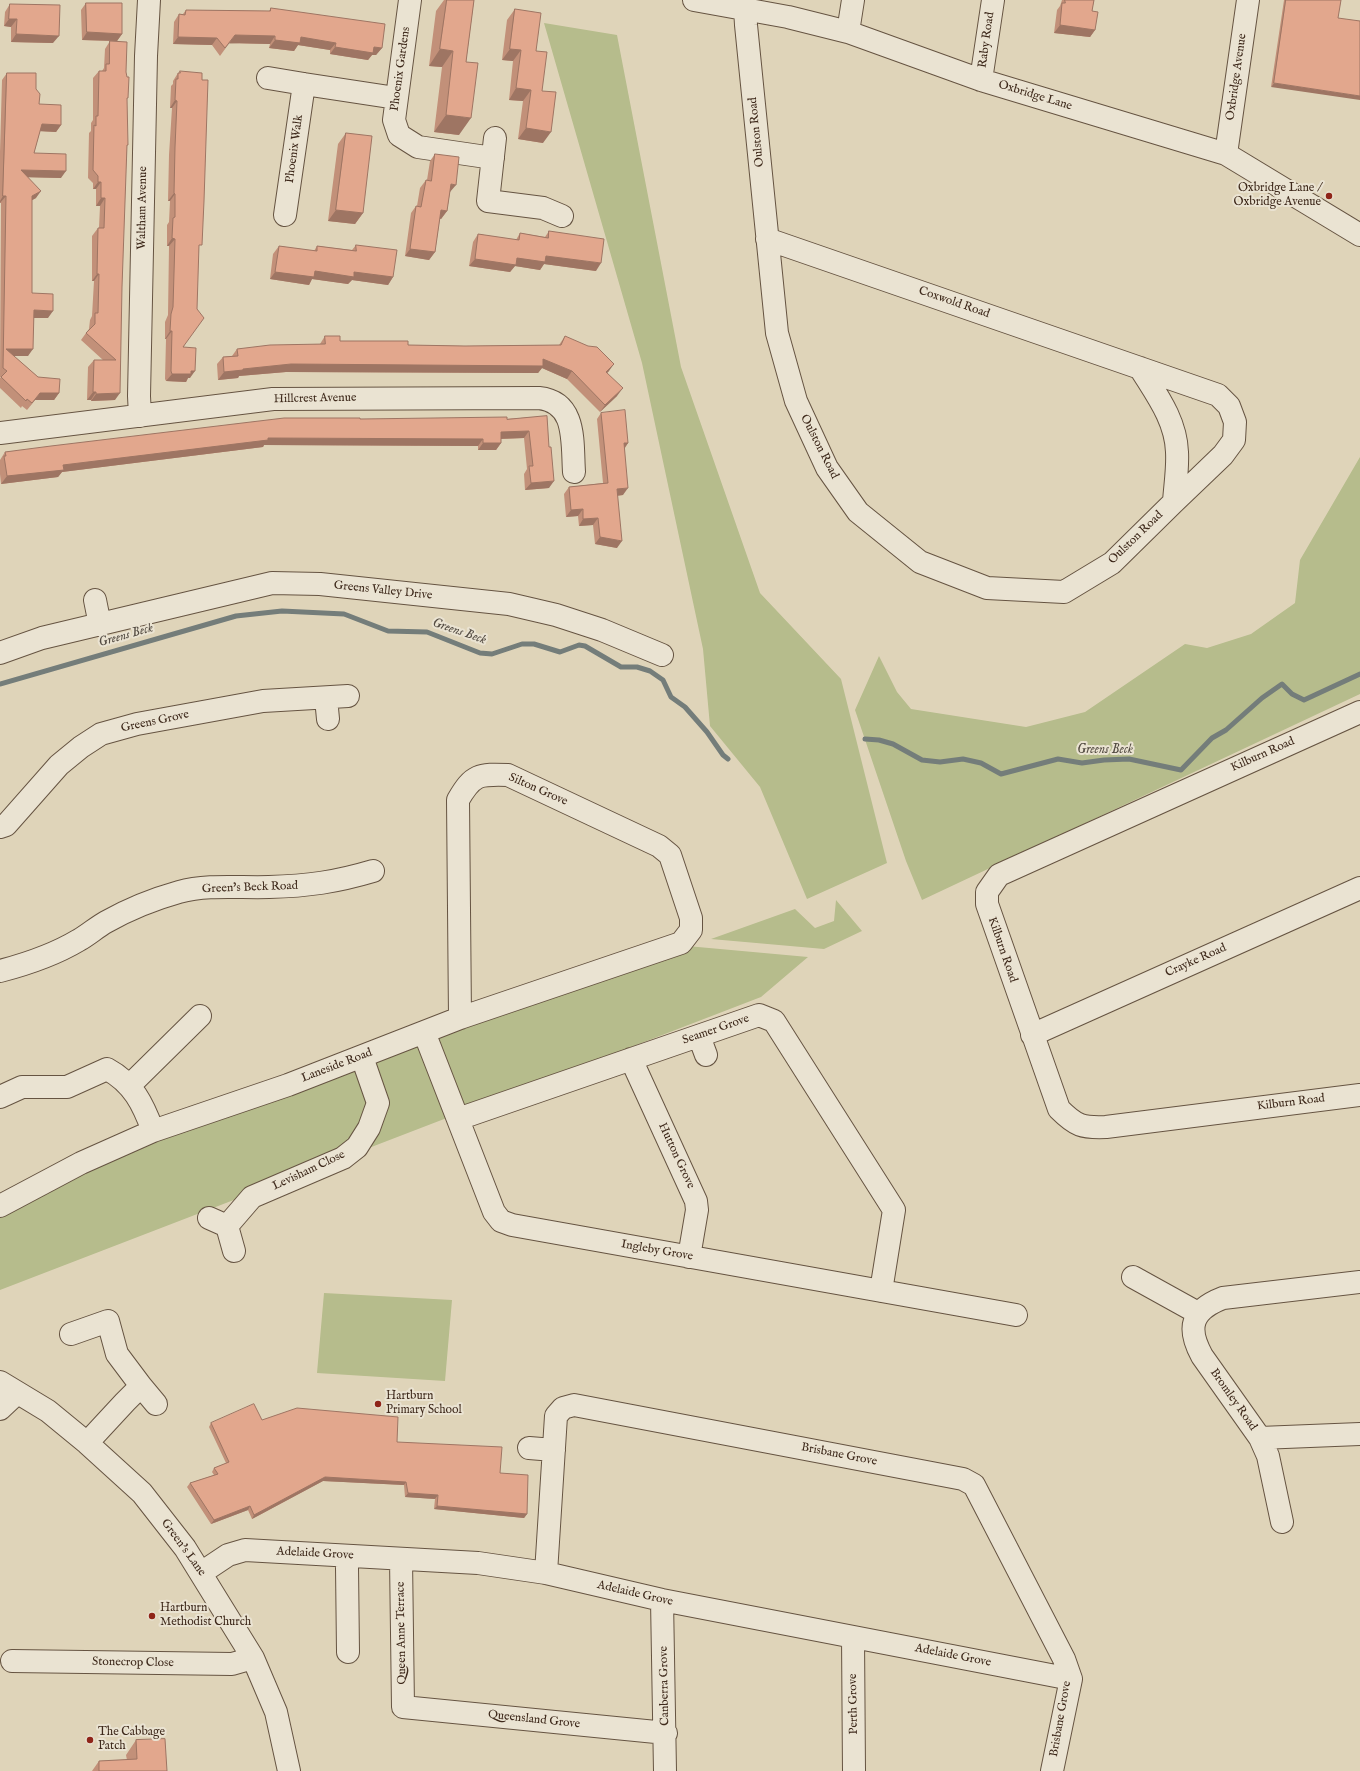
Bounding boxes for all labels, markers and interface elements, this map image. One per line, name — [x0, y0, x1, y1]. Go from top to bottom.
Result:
street label: Raby Road — [976, 11, 998, 69]
street label: Phoenix Gardens — [388, 26, 414, 112]
street label: Oxbridge Avenue — [1224, 33, 1250, 121]
street label: Oxbridge Lane — [996, 78, 1074, 114]
street label: Oulston Road — [746, 96, 768, 168]
street label: Phoenix Walk — [283, 114, 307, 184]
street label: Waltham Avenue — [135, 166, 151, 250]
place label: Oxbridge Lane / Oxbridge Avenue — [1234, 182, 1321, 210]
marker: Oxbridge Lane / Oxbridge Avenue — [1324, 191, 1334, 201]
street label: Coxwold Road — [916, 284, 992, 322]
street label: Hillcrest Avenue — [274, 391, 356, 407]
street label: Oulston Road — [797, 412, 841, 482]
street label: Oulston Road — [1106, 508, 1166, 568]
street label: Greens Valley Drive — [333, 579, 433, 603]
water label: Greens Beck — [430, 616, 488, 648]
water label: Greens Beck — [97, 621, 155, 651]
street label: Greens Grove — [120, 708, 190, 736]
street label: Kilburn Road — [1229, 735, 1297, 775]
water label: Greens Beck — [1077, 742, 1133, 758]
street label: Silton Grove — [506, 771, 570, 809]
street label: Green's Beck Road — [202, 879, 298, 897]
street label: Kilburn Road — [984, 915, 1020, 985]
street label: Crayke Road — [1163, 941, 1229, 981]
street label: Seamer Grove — [681, 1012, 751, 1048]
street label: Laneside Road — [300, 1046, 374, 1086]
street label: Kilburn Road — [1256, 1092, 1326, 1114]
street label: Hutton Grove — [654, 1121, 698, 1191]
street label: Levisham Close — [270, 1148, 348, 1194]
street label: Ingleby Grove — [620, 1238, 694, 1264]
street label: Bromley Road — [1206, 1366, 1260, 1434]
place label: Hartburn Primary School — [386, 1390, 462, 1418]
marker: Hartburn Primary School — [373, 1399, 383, 1409]
street label: Brisbane Grove — [800, 1441, 878, 1469]
street label: Green's Lane — [157, 1517, 209, 1579]
street label: Adelaide Grove — [276, 1545, 354, 1563]
street label: Adelaide Grove — [596, 1578, 674, 1610]
street label: Queen Anne Terrace — [394, 1581, 410, 1685]
place label: Hartburn Methodist Church — [160, 1602, 251, 1630]
marker: Hartburn Methodist Church — [147, 1611, 157, 1621]
street label: Adelaide Grove — [914, 1642, 992, 1670]
street label: Canberra Grove — [657, 1646, 673, 1726]
street label: Stonecrop Close — [92, 1655, 174, 1671]
street label: Perth Grove — [846, 1673, 862, 1735]
street label: Brisbane Grove — [1047, 1680, 1075, 1758]
street label: Queensland Grove — [487, 1708, 581, 1732]
place label: The Cabbage Patch — [98, 1726, 165, 1754]
marker: The Cabbage Patch — [85, 1735, 95, 1745]

